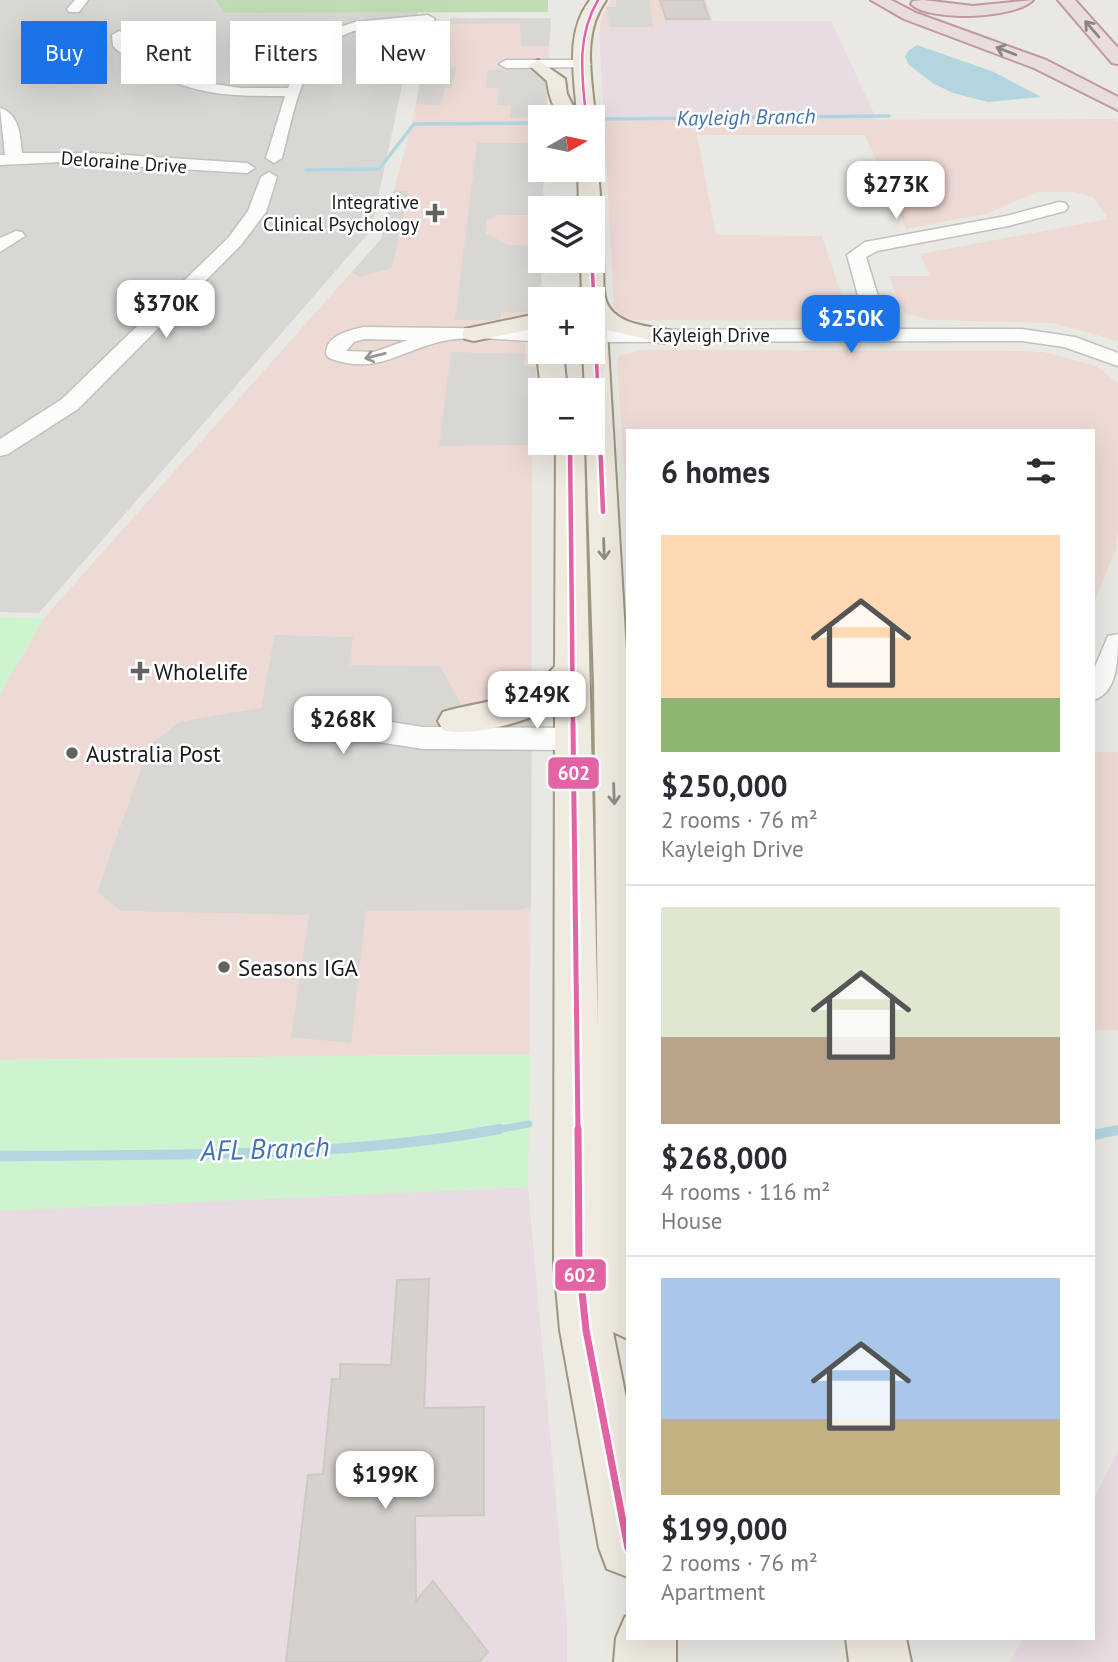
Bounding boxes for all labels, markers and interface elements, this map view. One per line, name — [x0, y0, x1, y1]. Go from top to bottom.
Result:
chip: Buy — [21, 21, 107, 84]
chip: Rent — [121, 21, 216, 84]
chip: Filters — [230, 21, 342, 84]
chip: New — [356, 21, 450, 84]
one-way arrow — [1084, 21, 1100, 39]
one-way arrow — [995, 43, 1017, 56]
water label: Kayleigh Branch — [676, 102, 816, 132]
north arrow — [528, 105, 606, 182]
map controls — [528, 105, 605, 455]
street label: Deloraine Drive — [60, 146, 188, 178]
pin: $273K — [847, 162, 945, 221]
text: $273K — [863, 169, 929, 198]
place label: Integrative Clinical Psychology — [263, 190, 419, 236]
button: layers — [528, 196, 605, 273]
marker: Integrative Clinical Psychology — [425, 203, 445, 223]
pin: $370K — [117, 280, 215, 340]
button: + — [528, 287, 605, 364]
text: $370K — [133, 288, 199, 317]
pin: $250K — [802, 296, 900, 355]
text: $250K — [818, 303, 884, 332]
street label: Kayleigh Drive — [652, 323, 770, 347]
one-way arrow — [364, 350, 387, 364]
button: − — [528, 378, 605, 455]
text: 6 homes — [661, 452, 770, 491]
icon: filters — [1022, 452, 1060, 490]
one-way arrow — [598, 537, 611, 560]
icon: home — [798, 580, 924, 706]
place label: Wholelife — [154, 657, 248, 686]
marker: Wholelife — [132, 663, 148, 679]
pin: $249K — [488, 672, 586, 731]
text: $249K — [504, 679, 570, 708]
pin: $268K — [294, 696, 392, 756]
text: $268K — [310, 704, 376, 733]
place label: Australia Post — [86, 739, 221, 768]
marker: Australia Post — [64, 745, 80, 761]
line badge: 602 — [547, 756, 600, 790]
text: 602 — [558, 761, 590, 785]
text: $250,000 — [661, 766, 788, 805]
one-way arrow — [607, 782, 621, 805]
text: 2 rooms · 76 m² — [661, 805, 818, 834]
text: Kayleigh Drive — [661, 834, 804, 863]
icon: home — [798, 952, 924, 1078]
place label: Seasons IGA — [238, 953, 358, 982]
marker: Seasons IGA — [216, 959, 232, 975]
water label: AFL Branch — [199, 1127, 330, 1169]
text: $268,000 — [661, 1138, 788, 1177]
text: 4 rooms · 116 m² — [661, 1177, 830, 1206]
text: House — [661, 1206, 723, 1235]
line badge: 602 — [554, 1258, 607, 1292]
text: 602 — [564, 1263, 596, 1287]
icon: home — [798, 1323, 924, 1449]
pin: $199K — [336, 1452, 434, 1511]
text: $199K — [352, 1459, 418, 1488]
text: $199,000 — [661, 1509, 788, 1548]
text: 2 rooms · 76 m² — [661, 1548, 818, 1577]
text: Apartment — [661, 1577, 765, 1606]

